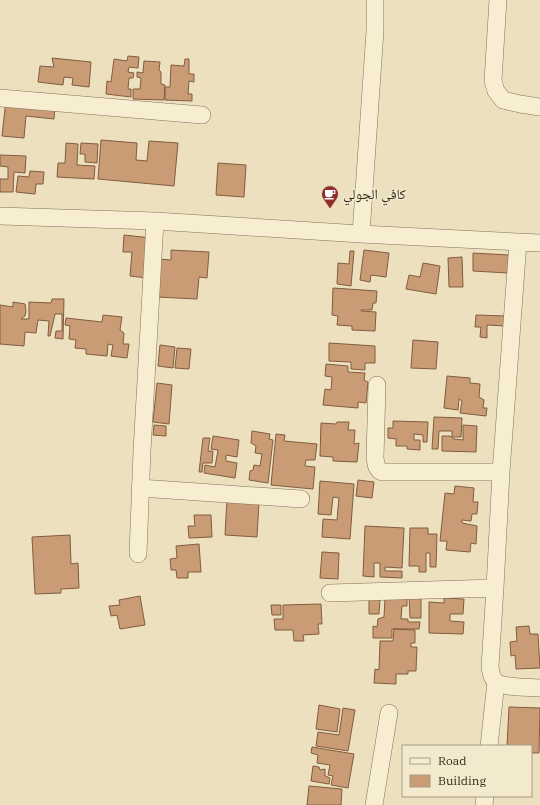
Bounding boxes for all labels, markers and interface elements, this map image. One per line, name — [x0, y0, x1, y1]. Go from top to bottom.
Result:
cafe icon: كافي الجولي — [320, 184, 340, 209]
place label: كافي الجولي — [343, 185, 406, 206]
legend — [402, 745, 532, 797]
text: Road — [438, 753, 467, 768]
text: Building — [438, 773, 486, 788]

